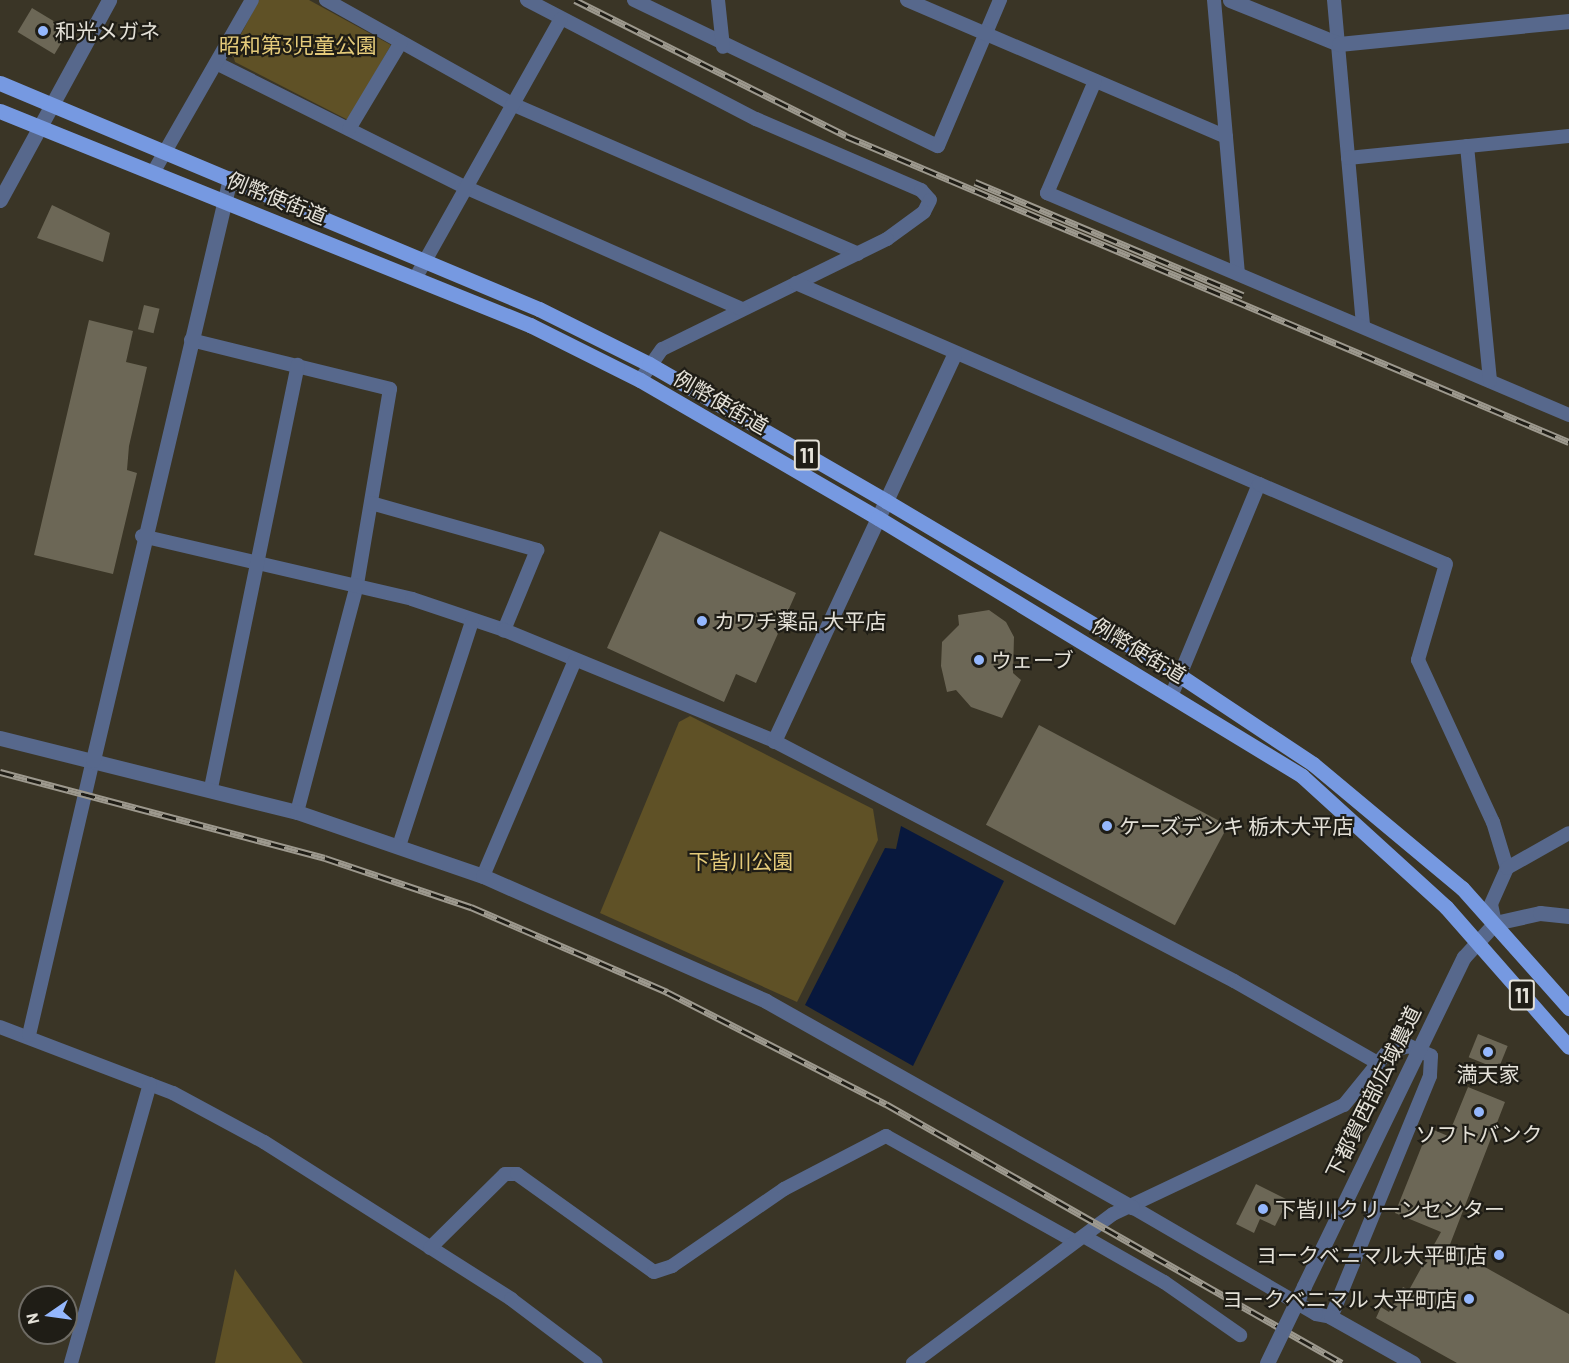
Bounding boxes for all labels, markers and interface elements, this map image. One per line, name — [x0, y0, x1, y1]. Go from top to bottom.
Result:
place label: 和光メガネ — [55, 18, 160, 44]
marker: 和光メガネ — [36, 24, 50, 38]
park label: 昭和第3児童公園 — [219, 32, 377, 58]
street label: 例幣使街道 — [224, 167, 330, 229]
street label: 例幣使街道 — [669, 365, 773, 439]
road number: 11 — [794, 438, 820, 472]
place label: カワチ薬品 大平店 — [714, 608, 886, 634]
street label: 例幣使街道 — [1088, 612, 1190, 688]
marker: カワチ薬品 大平店 — [695, 614, 709, 628]
place label: ウェーブ — [991, 647, 1075, 673]
marker: ウェーブ — [972, 653, 986, 667]
place label: ケーズデンキ 栃木大平店 — [1119, 813, 1354, 839]
marker: ケーズデンキ 栃木大平店 — [1100, 819, 1114, 833]
park label: 下皆川公園 — [689, 848, 793, 874]
road number: 11 — [1508, 978, 1536, 1012]
street label: 下都賀西部広域農道 — [1320, 1002, 1426, 1182]
marker: 満天家 — [1481, 1045, 1495, 1059]
place label: 満天家 — [1457, 1061, 1519, 1087]
marker: ソフトバンク — [1472, 1105, 1486, 1119]
place label: ソフトバンク — [1416, 1121, 1542, 1147]
place label: 下皆川クリーンセンター — [1275, 1196, 1506, 1222]
marker: 下皆川クリーンセンター — [1256, 1202, 1270, 1216]
place label: ヨークベニマル大平町店 — [1256, 1242, 1487, 1268]
marker: ヨークベニマル大平町店 — [1492, 1248, 1506, 1262]
north arrow — [18, 1285, 78, 1345]
place label: ヨークベニマル 大平町店 — [1222, 1286, 1457, 1312]
marker: ヨークベニマル 大平町店 — [1462, 1292, 1476, 1306]
text: N — [21, 1311, 42, 1326]

